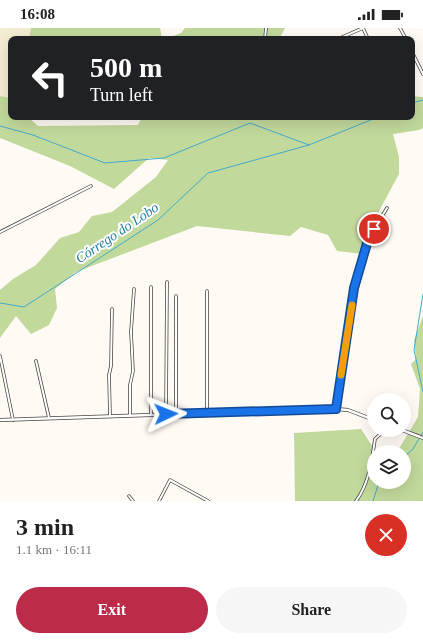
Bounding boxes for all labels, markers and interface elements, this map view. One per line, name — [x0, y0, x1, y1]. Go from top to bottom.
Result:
text: 16:08 — [20, 6, 55, 22]
icon: left — [24, 52, 76, 104]
text: 500 m — [90, 52, 162, 83]
text: Turn left — [90, 85, 153, 105]
water label: Córrego do Lobo — [73, 200, 161, 266]
pin — [357, 212, 391, 246]
icon: arrive — [363, 218, 385, 240]
position arrow — [145, 393, 187, 435]
map controls — [367, 393, 411, 489]
button: search — [367, 393, 411, 437]
button: layers — [367, 445, 411, 489]
text: 3 min — [16, 514, 74, 540]
button: close — [365, 514, 407, 556]
text: 1.1 km · 16:11 — [16, 542, 92, 557]
button: Exit — [16, 587, 208, 633]
button: Share — [216, 587, 407, 633]

